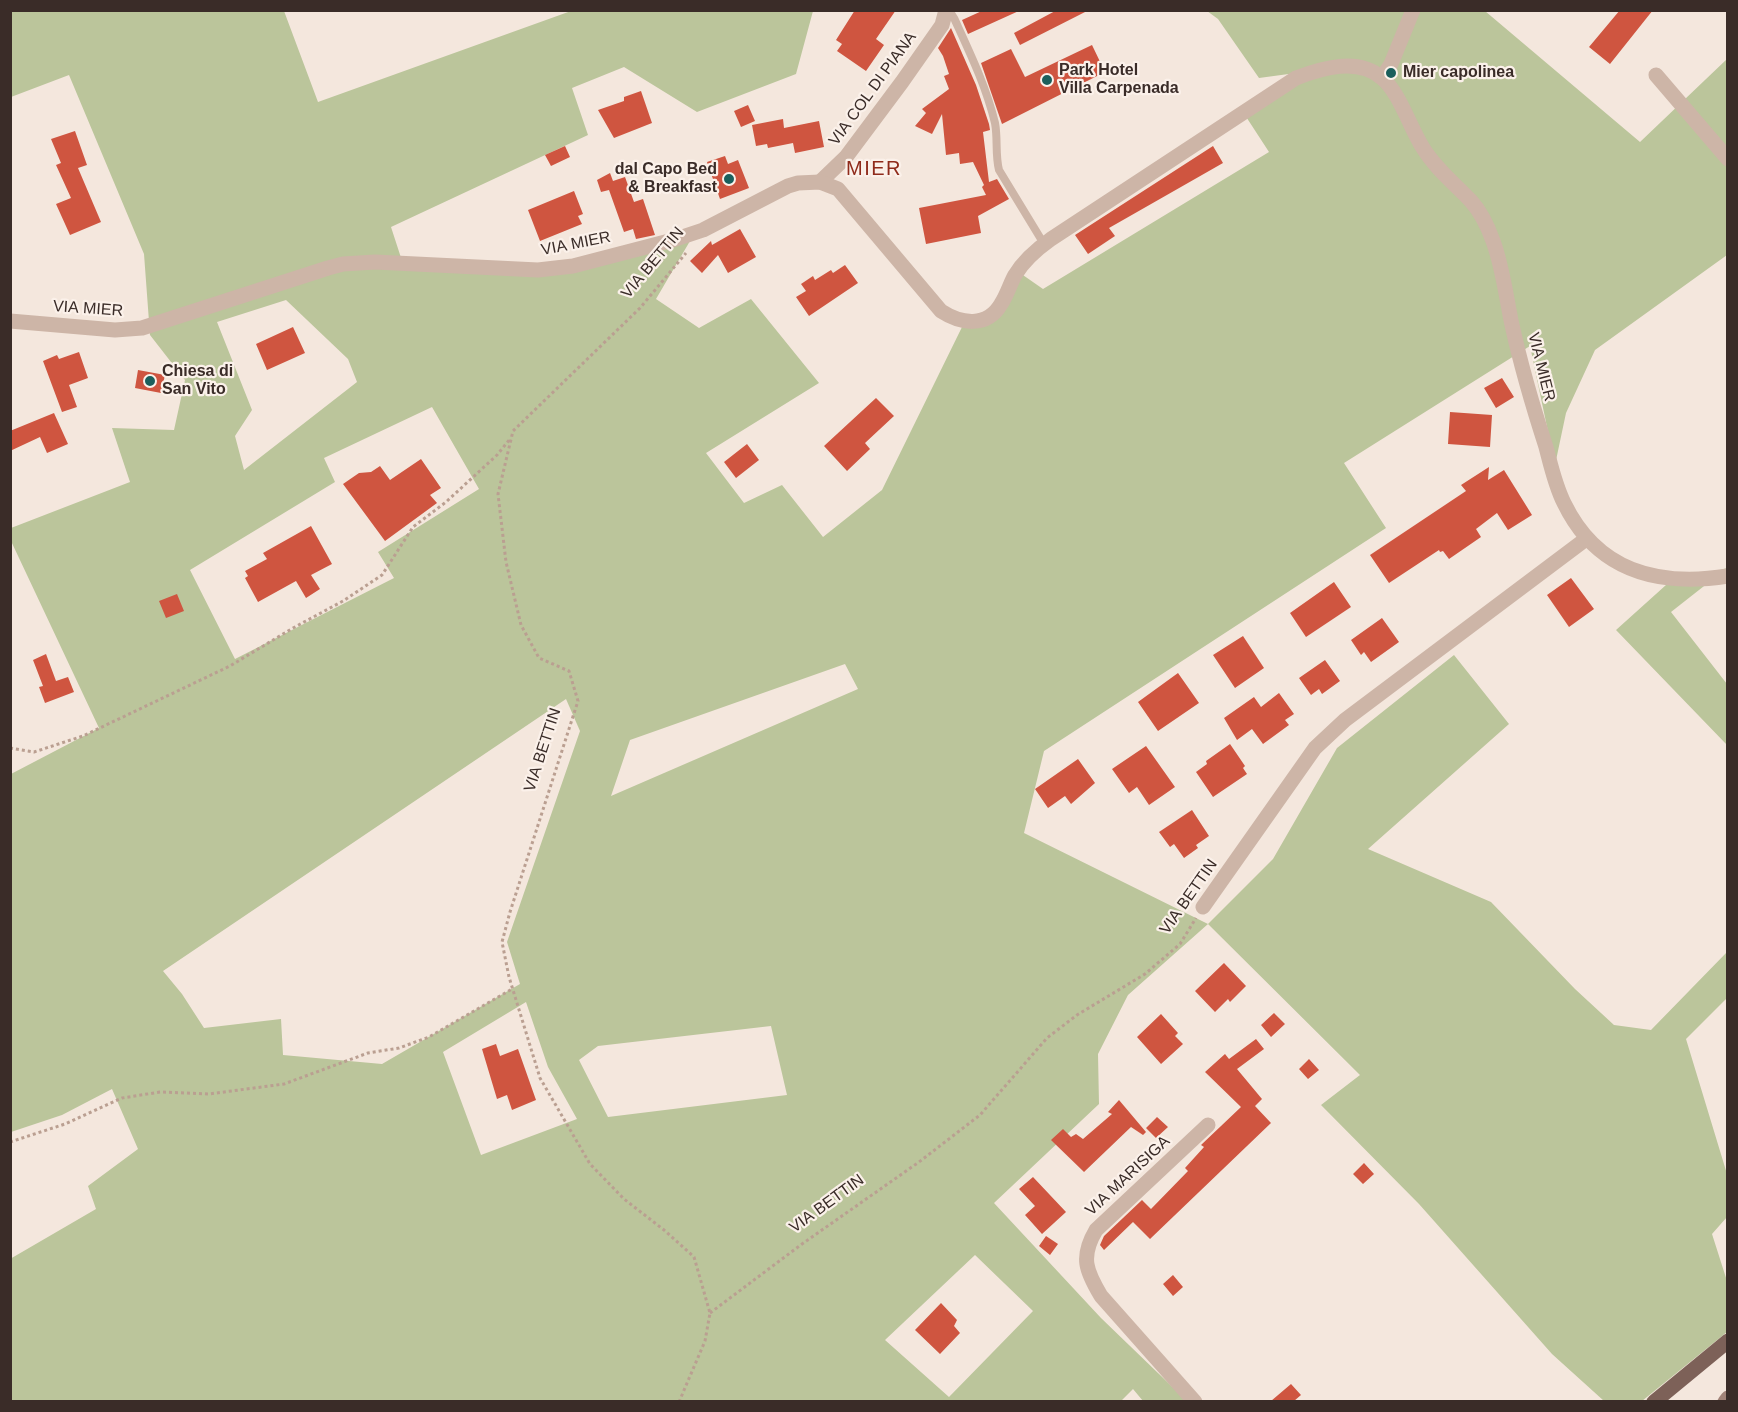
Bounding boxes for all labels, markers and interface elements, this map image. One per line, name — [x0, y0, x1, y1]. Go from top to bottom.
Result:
street label: VIA COL DI PIANA — [825, 28, 921, 150]
place label: Park Hotel Villa Carpenada — [1059, 61, 1179, 99]
place label: Mier capolinea — [1403, 63, 1514, 83]
marker: Mier capolinea — [1384, 66, 1398, 80]
marker: Park Hotel Villa Carpenada — [1040, 73, 1054, 87]
district label: MIER — [846, 157, 902, 181]
place label: dal Capo Bed & Breakfast — [615, 160, 717, 198]
marker: dal Capo Bed & Breakfast — [722, 172, 736, 186]
street label: VIA BETTIN — [618, 223, 688, 303]
street label: VIA MIER — [540, 228, 612, 260]
street label: VIA MIER — [52, 297, 124, 321]
street label: VIA MIER — [1523, 331, 1559, 403]
place label: Chiesa di San Vito — [162, 362, 233, 400]
marker: Chiesa di San Vito — [143, 374, 157, 388]
street label: VIA BETTIN — [520, 706, 566, 794]
street label: VIA BETTIN — [1156, 856, 1222, 938]
street label: VIA MARISIGA — [1082, 1132, 1174, 1220]
street label: VIA BETTIN — [786, 1171, 868, 1237]

